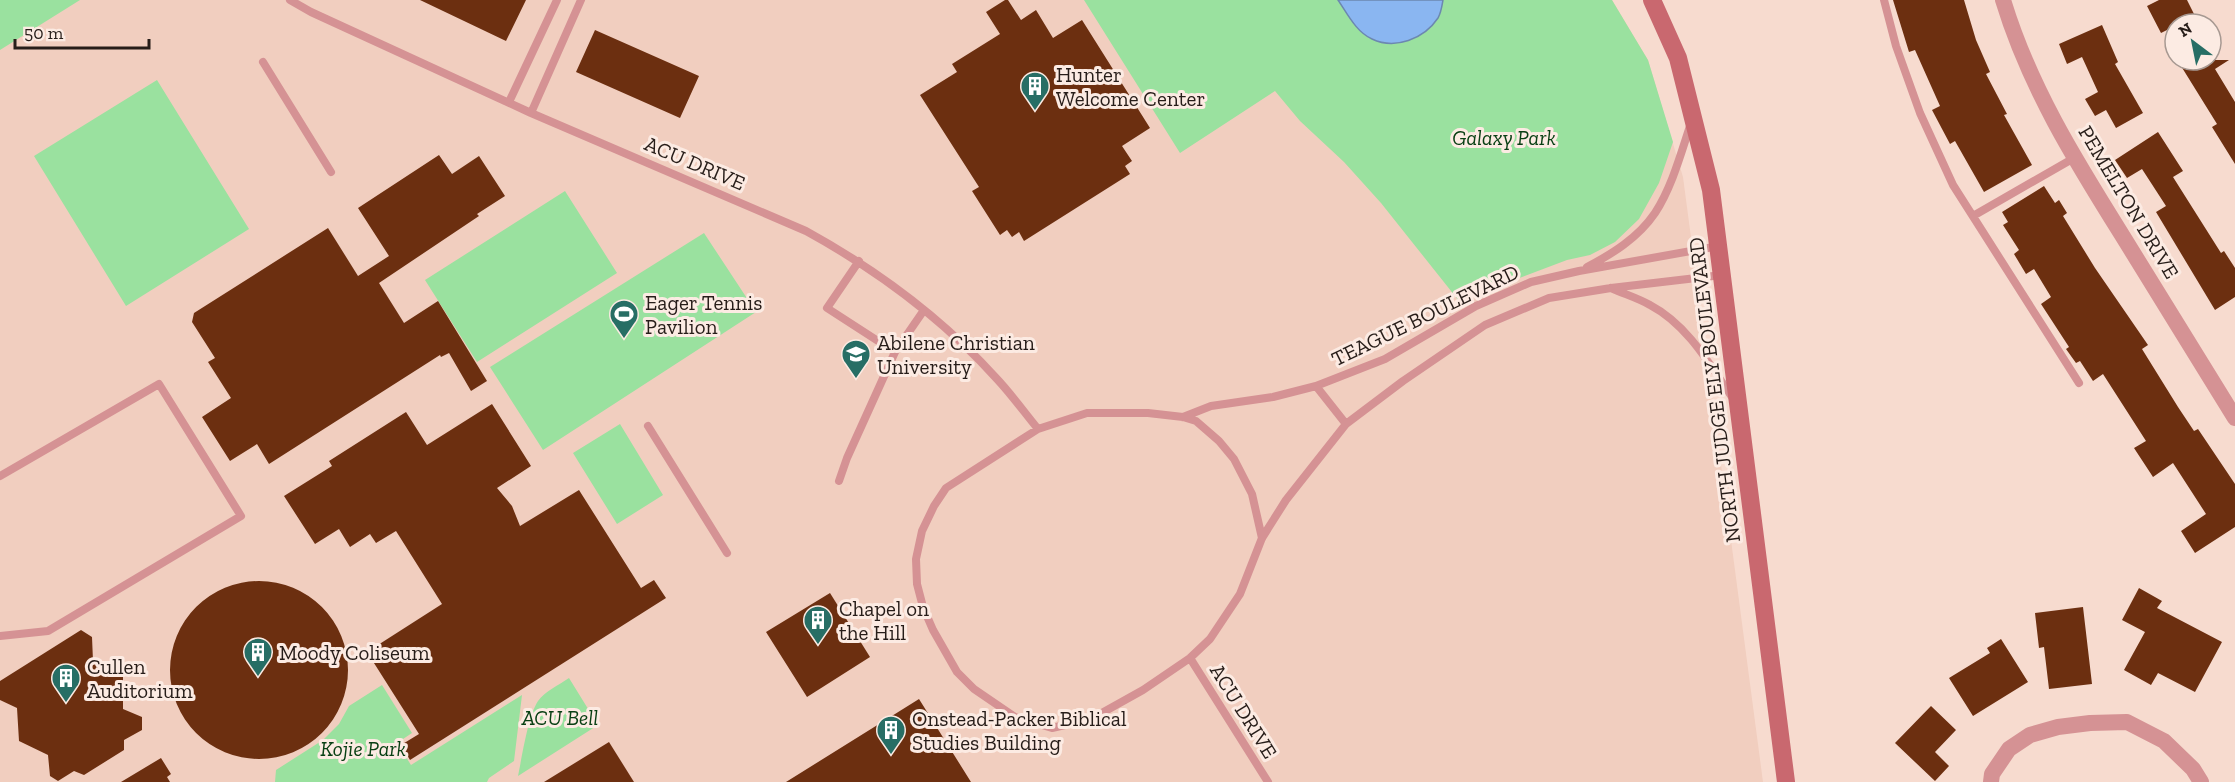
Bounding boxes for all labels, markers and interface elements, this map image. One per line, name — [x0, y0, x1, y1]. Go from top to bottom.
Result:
scale bar — [15, 12, 148, 50]
north arrow — [2163, 12, 2223, 72]
text: N — [2175, 18, 2196, 41]
text: 50 m — [24, 22, 64, 44]
place label: Hunter Welcome Center — [1056, 62, 1205, 111]
building icon: Hunter Welcome Center — [1019, 70, 1051, 112]
street label: PEMELTON DRIVE — [2074, 121, 2184, 283]
park label: Galaxy Park — [1452, 125, 1556, 150]
street label: ACU DRIVE — [641, 131, 749, 195]
street label: NORTH JUDGE ELY BOULEVARD — [1683, 236, 1745, 544]
street label: TEAGUE BOULEVARD — [1327, 259, 1523, 371]
place label: Eager Tennis Pavilion — [645, 290, 762, 339]
sports icon: Eager Tennis Pavilion — [608, 298, 640, 340]
place label: Abilene Christian University — [877, 330, 1035, 379]
school or university icon: Abilene Christian University — [840, 338, 872, 380]
place label: Chapel on the Hill — [839, 596, 929, 645]
building icon: Chapel on the Hill — [802, 604, 834, 646]
building icon: Moody Coliseum — [242, 636, 274, 678]
place label: Moody Coliseum — [279, 640, 430, 665]
place label: Cullen Auditorium — [87, 654, 193, 703]
street label: ACU DRIVE — [1205, 659, 1283, 763]
building icon: Cullen Auditorium — [50, 662, 82, 704]
park label: ACU Bell — [521, 705, 598, 730]
place label: Onstead-Packer Biblical Studies Building — [912, 706, 1127, 755]
building icon: Onstead-Packer Biblical Studies Building — [875, 714, 907, 756]
park label: Kojie Park — [320, 736, 406, 761]

